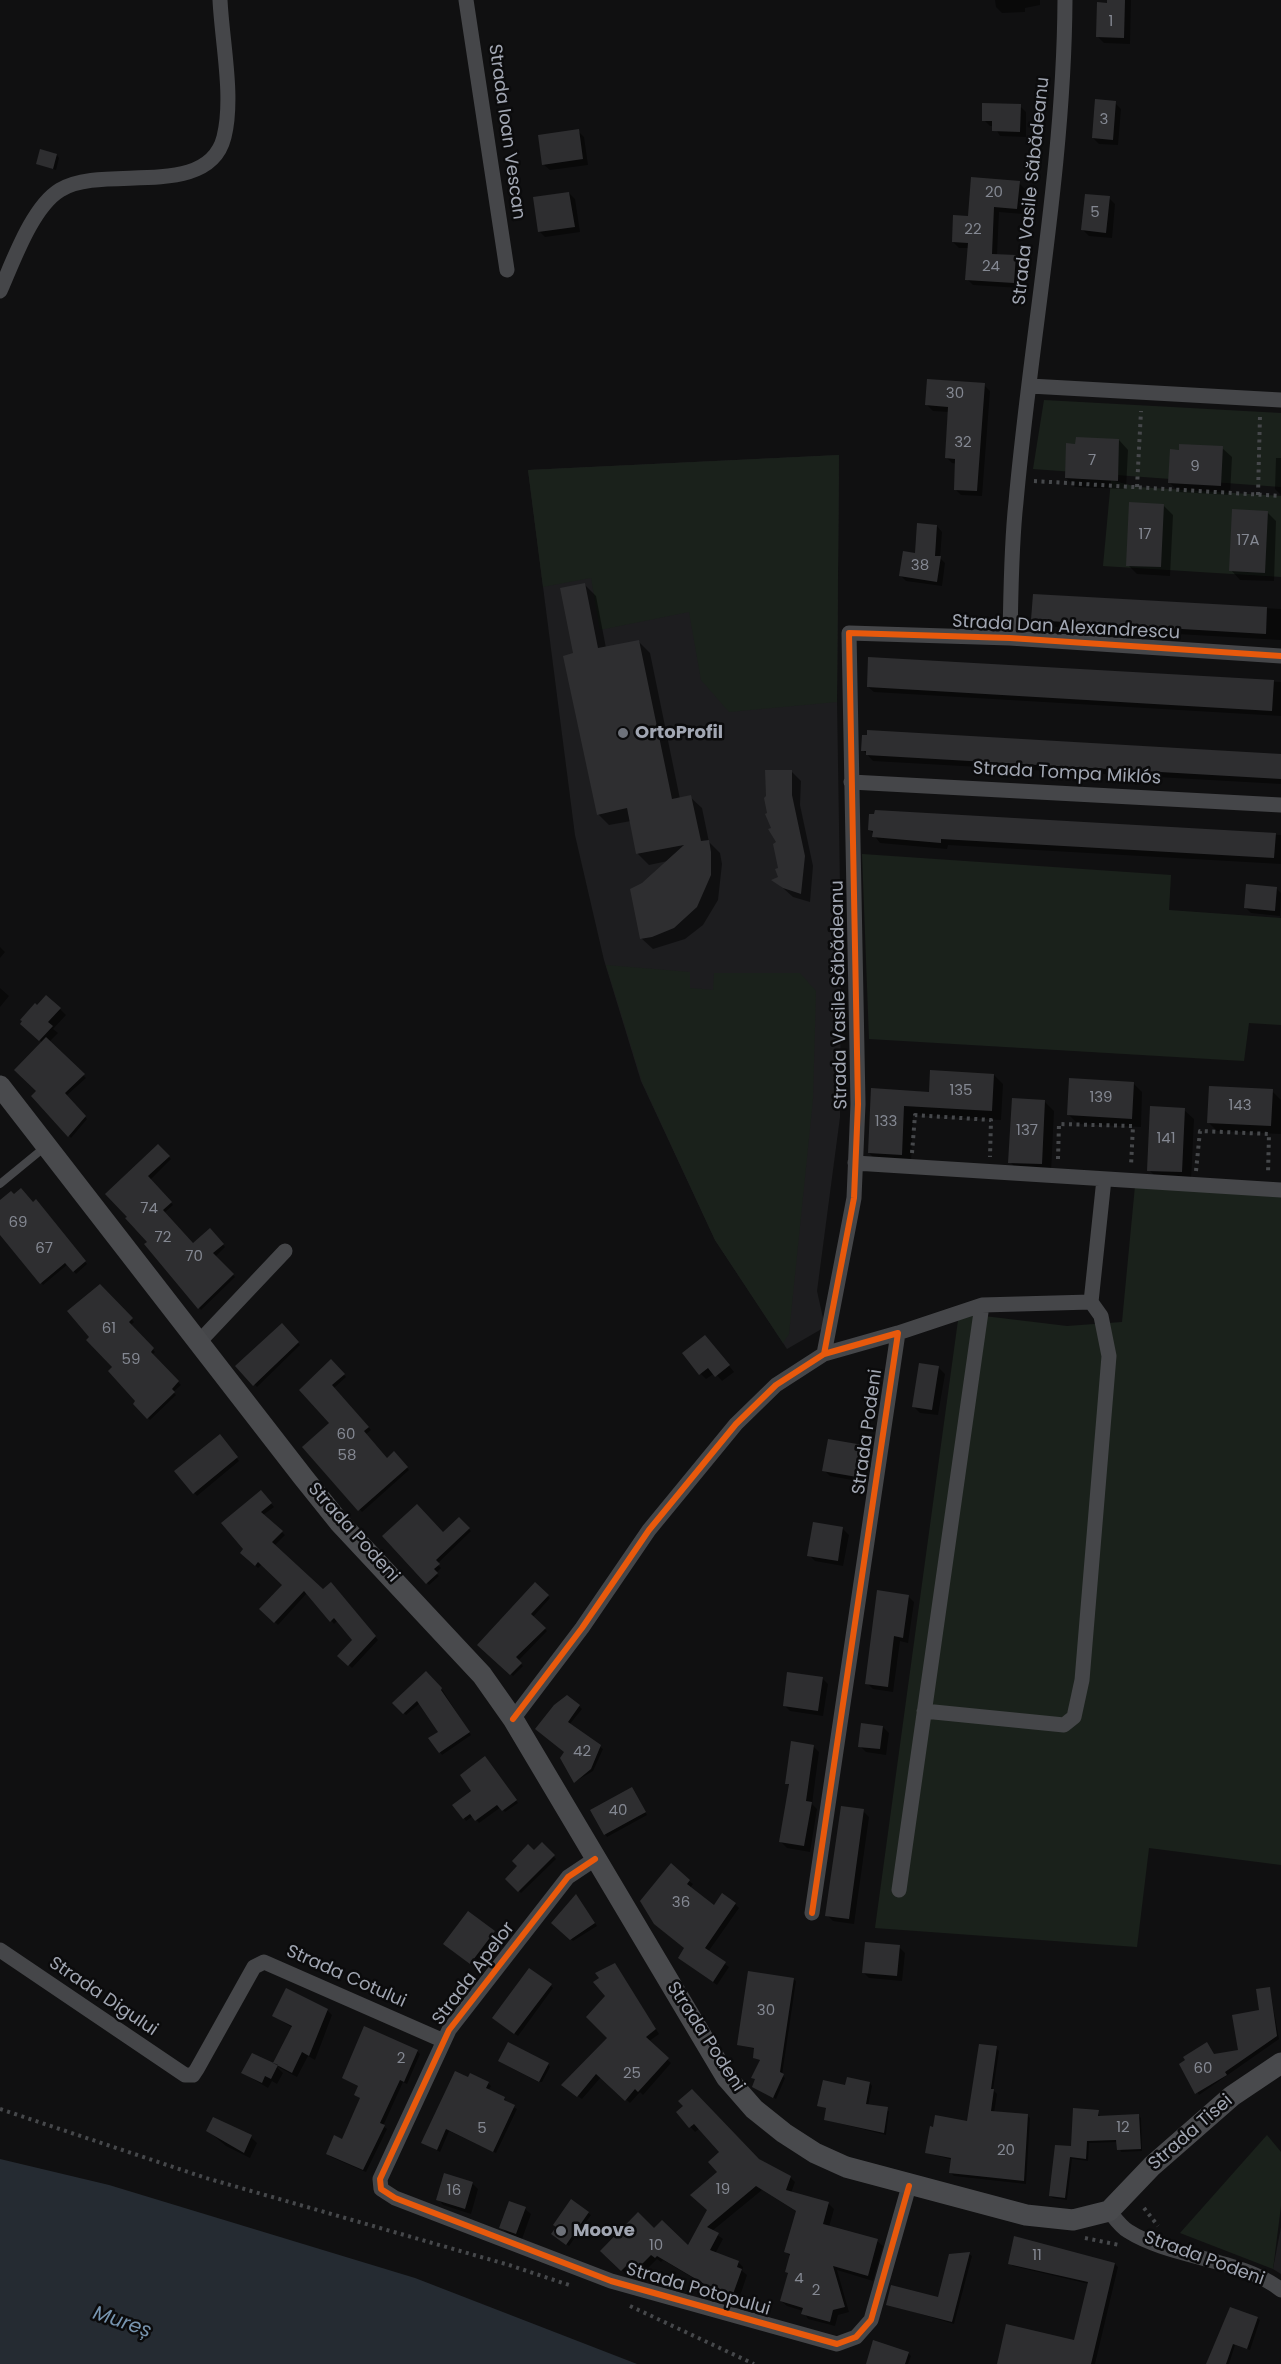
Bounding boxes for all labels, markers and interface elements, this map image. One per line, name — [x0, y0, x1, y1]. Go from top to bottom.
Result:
house number: 1 — [1109, 13, 1113, 31]
street label: Strada Ioan Vescan — [483, 43, 529, 221]
street label: Strada Vasile Săbădeanu — [1009, 76, 1055, 306]
house number: 3 — [1100, 111, 1108, 129]
house number: 20 — [985, 184, 1003, 202]
house number: 5 — [1090, 204, 1100, 222]
house number: 22 — [964, 221, 982, 239]
house number: 24 — [982, 258, 1000, 276]
house number: 30 — [946, 385, 964, 403]
house number: 32 — [954, 434, 972, 452]
house number: 7 — [1088, 452, 1096, 470]
house number: 9 — [1190, 458, 1200, 476]
house number: 17 — [1139, 526, 1151, 544]
house number: 17A — [1236, 532, 1260, 550]
house number: 38 — [911, 557, 929, 575]
street label: Strada Dan Alexandrescu — [951, 611, 1181, 645]
place label: OrtoProfil — [635, 722, 723, 744]
marker: OrtoProfil — [616, 726, 630, 740]
street label: Strada Tompa Miklós — [972, 758, 1162, 790]
street label: Strada Vasile Săbădeanu — [827, 880, 853, 1110]
house number: 135 — [949, 1082, 973, 1100]
house number: 139 — [1089, 1089, 1113, 1107]
house number: 143 — [1228, 1097, 1252, 1115]
house number: 133 — [875, 1113, 897, 1131]
house number: 137 — [1016, 1122, 1038, 1140]
house number: 141 — [1156, 1130, 1176, 1148]
house number: 74 — [140, 1200, 158, 1218]
house number: 69 — [9, 1214, 27, 1232]
house number: 72 — [155, 1229, 171, 1247]
house number: 67 — [35, 1240, 53, 1258]
house number: 70 — [185, 1248, 203, 1266]
house number: 61 — [102, 1320, 116, 1338]
house number: 59 — [122, 1351, 140, 1369]
street label: Strada Podeni — [849, 1368, 887, 1496]
house number: 60 — [337, 1426, 355, 1444]
house number: 58 — [338, 1447, 356, 1465]
street label: Strada Podeni — [303, 1479, 403, 1587]
house number: 42 — [573, 1743, 591, 1761]
house number: 40 — [609, 1802, 627, 1820]
house number: 36 — [672, 1894, 690, 1912]
street label: Strada Apelor — [428, 1918, 520, 2030]
street label: Strada Cotului — [283, 1941, 409, 2013]
street label: Strada Digului — [45, 1953, 161, 2041]
street label: Strada Podeni — [662, 1978, 748, 2096]
house number: 30 — [757, 2002, 775, 2020]
house number: 2 — [397, 2050, 405, 2068]
house number: 60 — [1194, 2060, 1212, 2078]
house number: 25 — [623, 2065, 641, 2083]
street label: Strada Tisei — [1145, 2091, 1237, 2175]
house number: 12 — [1116, 2119, 1130, 2137]
house number: 5 — [477, 2120, 487, 2138]
house number: 20 — [997, 2142, 1015, 2160]
house number: 19 — [716, 2181, 730, 2199]
house number: 16 — [447, 2182, 461, 2200]
place label: Moove — [573, 2220, 635, 2242]
marker: Moove — [554, 2224, 568, 2238]
street label: Strada Podeni — [1141, 2227, 1267, 2291]
house number: 10 — [649, 2237, 663, 2255]
house number: 11 — [1032, 2247, 1042, 2265]
street label: Strada Potopului — [623, 2259, 773, 2321]
house number: 4 — [794, 2270, 804, 2288]
house number: 2 — [812, 2282, 820, 2300]
water label: Mureș — [90, 2302, 154, 2344]

